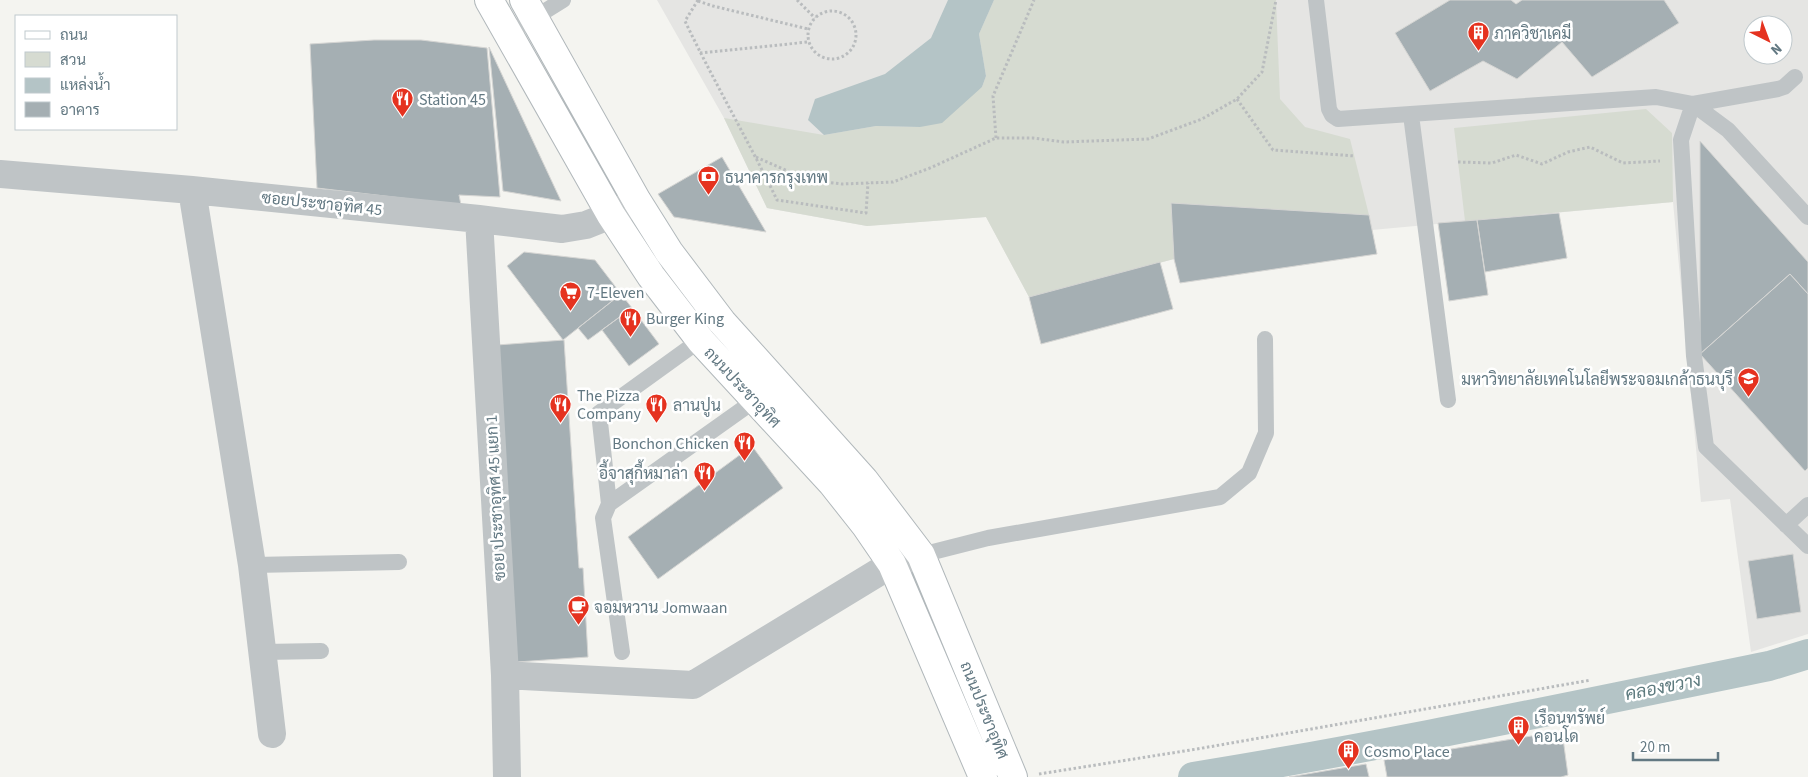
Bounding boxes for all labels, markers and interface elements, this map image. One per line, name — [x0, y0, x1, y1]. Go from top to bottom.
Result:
legend — [15, 15, 178, 130]
north arrow — [1743, 15, 1793, 65]
building icon: ภาควิชาเคมี — [1466, 21, 1490, 52]
place label: ภาควิชาเคมี — [1494, 22, 1571, 45]
text: ถนน — [60, 25, 88, 46]
text: N — [1766, 38, 1786, 59]
text: สวน — [60, 50, 86, 71]
text: แหล่งน้ำ — [60, 72, 111, 96]
restaurant icon: Station 45 — [391, 87, 415, 118]
place label: Station 45 — [419, 89, 486, 111]
text: อาคาร — [60, 100, 100, 121]
bank icon: ธนาคารกรุงเทพ — [697, 165, 721, 196]
place label: ธนาคารกรุงเทพ — [725, 167, 828, 189]
street label: ซอยประชาอุทิศ 45 — [260, 187, 383, 221]
supermarket icon: 7-Eleven — [559, 280, 583, 311]
place label: 7-Eleven — [587, 282, 645, 304]
restaurant icon: Burger King — [618, 306, 642, 337]
place label: Burger King — [646, 308, 724, 330]
street label: ถนนประชาอุทิศ — [699, 342, 786, 433]
school or university icon: มหาวิทยาลัยเทคโนโลยีพระจอมเกล้าธนบุรี — [1737, 367, 1761, 398]
place label: มหาวิทยาลัยเทคโนโลยีพระจอมเกล้าธนบุรี — [1461, 368, 1733, 391]
place label: The Pizza Company — [577, 385, 642, 425]
restaurant icon: The Pizza Company — [549, 392, 573, 423]
restaurant icon: ลานปูน — [645, 393, 669, 424]
place label: ลานปูน — [673, 395, 721, 417]
street label: ซอย ประชาอุทิศ 45 แยก 1 — [481, 414, 511, 582]
restaurant icon: Bonchon Chicken — [733, 431, 757, 462]
place label: Bonchon Chicken — [612, 433, 729, 455]
place label: อี้จาสุกี้หมาล่า — [599, 459, 688, 485]
restaurant icon: อี้จาสุกี้หมาล่า — [692, 461, 716, 492]
cafe icon: จอมหวาน Jomwaan — [566, 595, 590, 626]
place label: จอมหวาน Jomwaan — [594, 597, 727, 619]
street label: ถนนประชาอุทิศ — [954, 658, 1014, 762]
water label: คลองขวาง — [1623, 668, 1703, 707]
place label: เรือนทรัพย์ คอนโด — [1534, 706, 1605, 748]
building icon: เรือนทรัพย์ คอนโด — [1506, 715, 1530, 746]
scale bar — [1633, 730, 1718, 762]
text: 20 m — [1640, 737, 1670, 758]
building icon: Cosmo Place — [1336, 739, 1360, 770]
place label: Cosmo Place — [1364, 741, 1450, 763]

